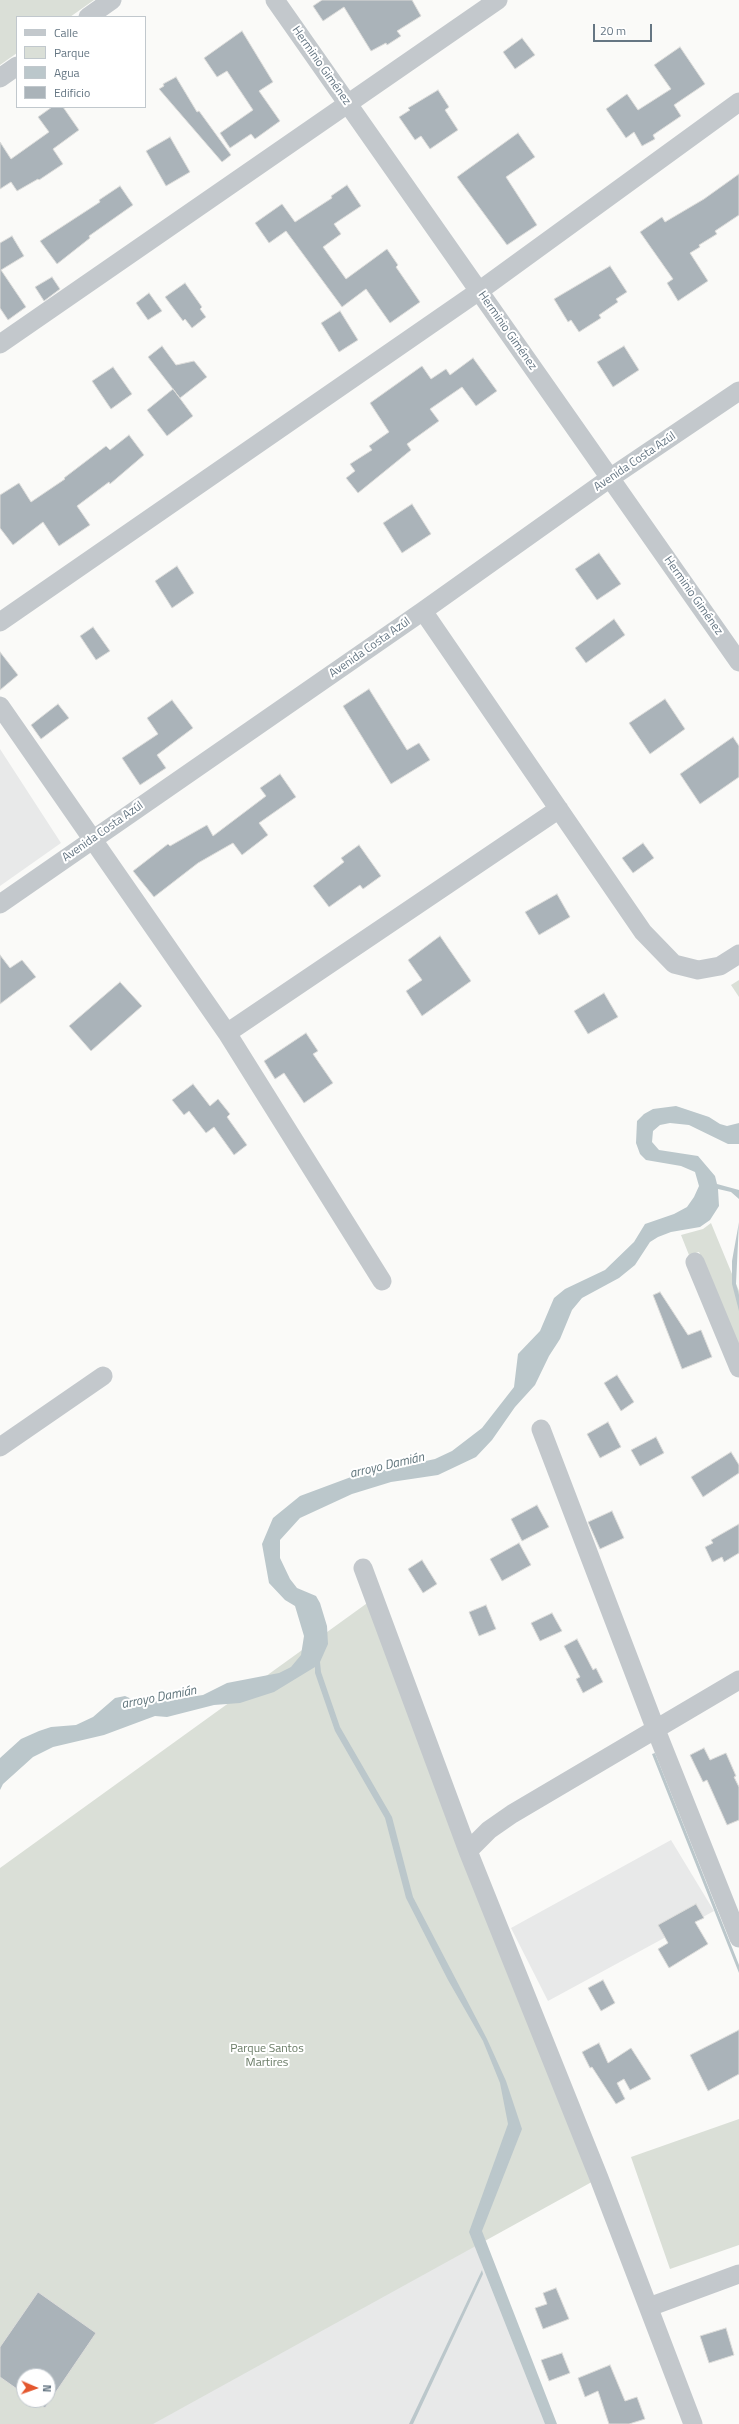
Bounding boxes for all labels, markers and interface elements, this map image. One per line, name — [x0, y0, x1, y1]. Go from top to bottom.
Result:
legend — [16, 16, 146, 108]
scale bar — [595, 16, 654, 42]
text: 20 m — [600, 21, 626, 40]
text: Calle — [54, 23, 78, 42]
street label: Herminio Giménez — [288, 24, 354, 108]
text: Parque — [54, 43, 90, 62]
text: Agua — [54, 63, 80, 82]
text: Edificio — [54, 83, 90, 102]
street label: Herminio Giménez — [474, 289, 540, 373]
street label: Avenida Costa Azúl — [591, 429, 679, 495]
street label: Herminio Giménez — [660, 554, 726, 638]
street label: Avenida Costa Azúl — [327, 615, 413, 681]
street label: Avenida Costa Azúl — [60, 799, 146, 865]
water label: arroyo Damián — [348, 1450, 426, 1482]
water label: arroyo Damián — [120, 1683, 198, 1713]
park label: Parque Santos Martires — [230, 2042, 304, 2070]
north arrow — [16, 2368, 56, 2408]
text: N — [39, 2384, 55, 2392]

